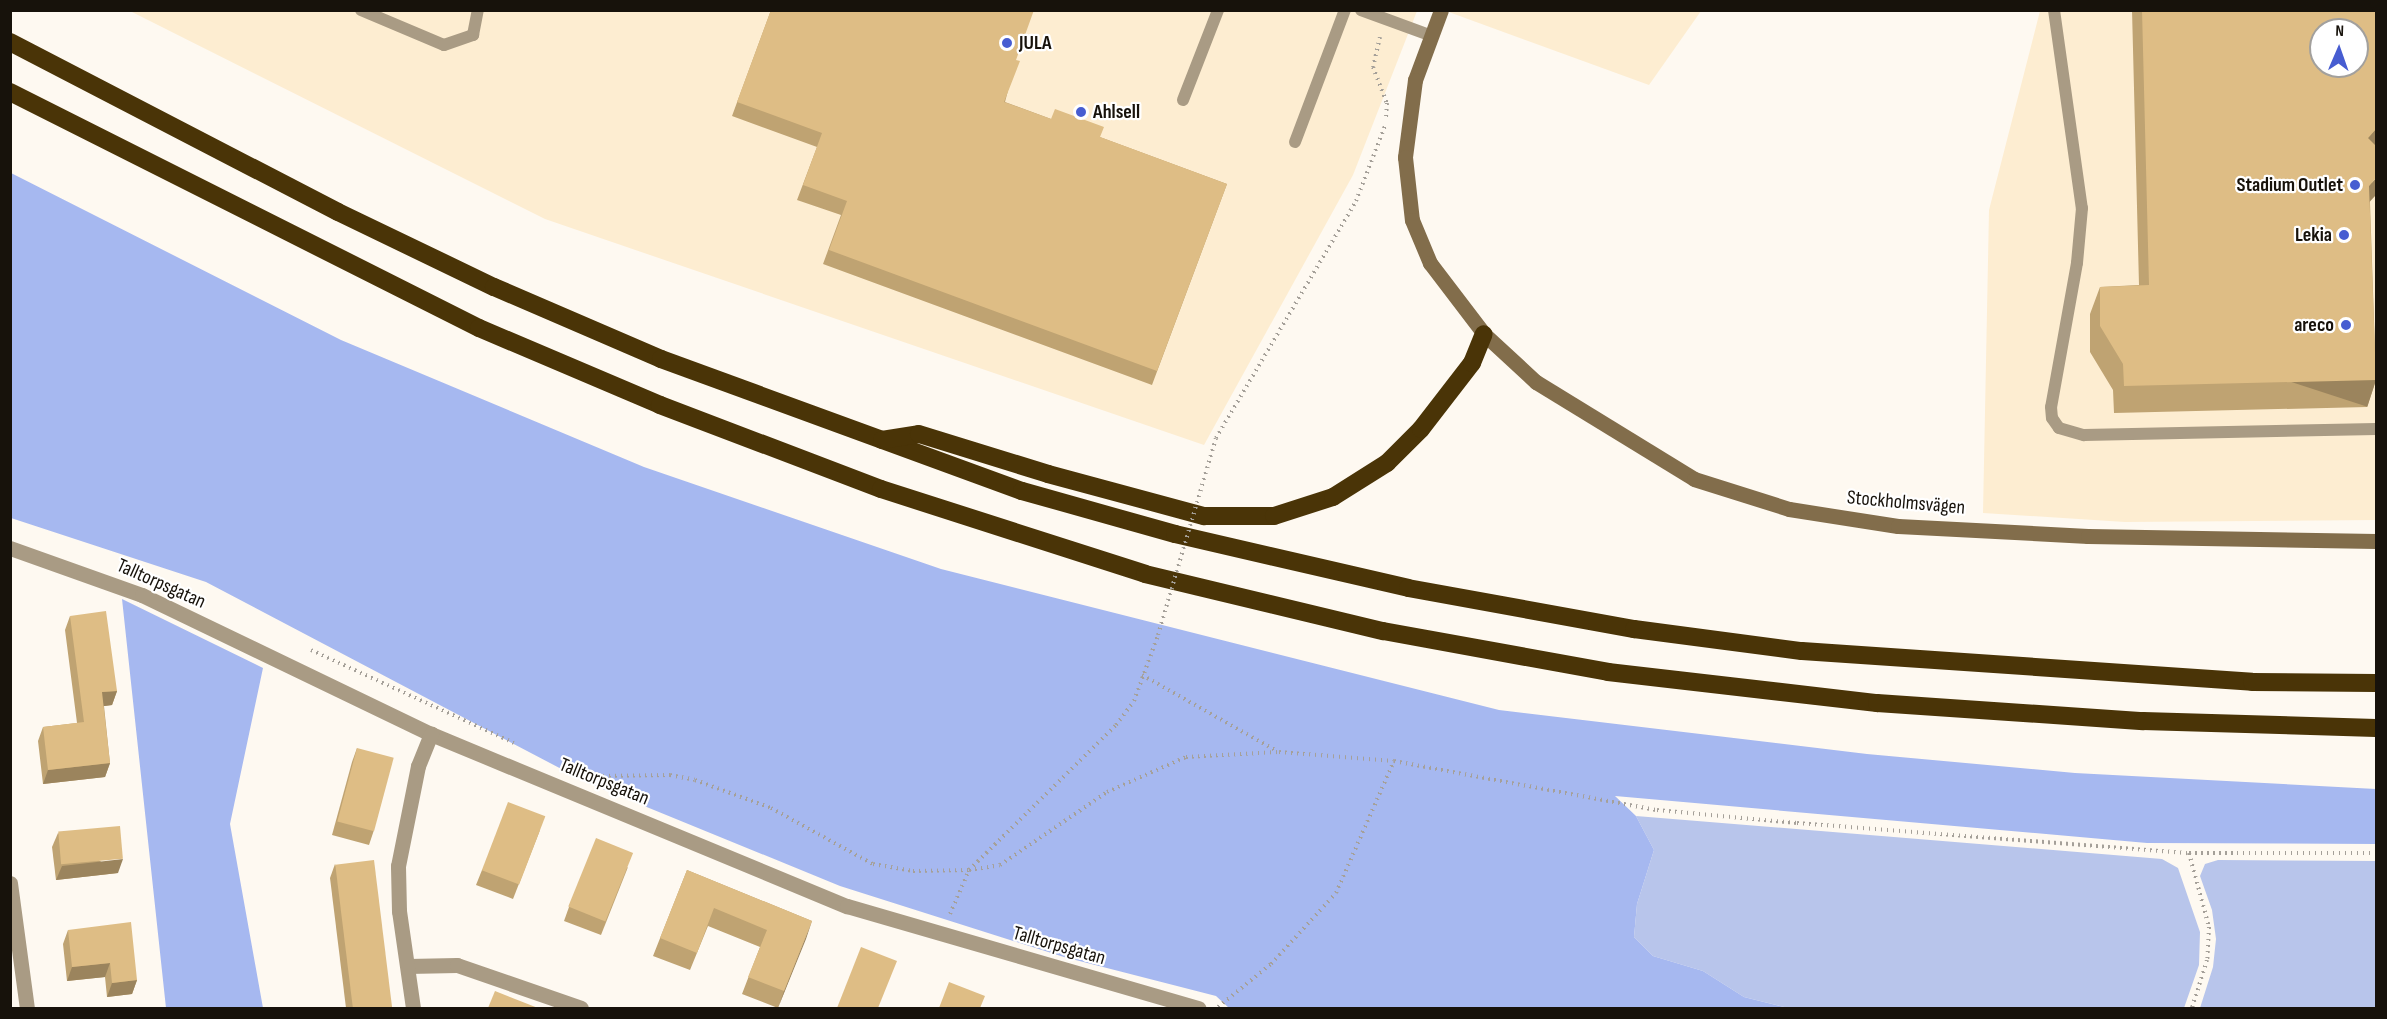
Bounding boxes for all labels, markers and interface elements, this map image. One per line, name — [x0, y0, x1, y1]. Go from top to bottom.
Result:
north arrow — [2309, 18, 2369, 78]
text: N — [2335, 22, 2344, 41]
place label: JULA — [1019, 31, 1052, 55]
marker: JULA — [1000, 36, 1014, 50]
place label: Ahlsell — [1093, 100, 1140, 124]
marker: Ahlsell — [1074, 105, 1088, 119]
place label: Stadium Outlet — [2236, 173, 2343, 197]
marker: Stadium Outlet — [2348, 178, 2362, 192]
place label: Lekia — [2295, 223, 2332, 247]
marker: Lekia — [2337, 228, 2351, 242]
place label: areco — [2294, 313, 2334, 337]
marker: areco — [2339, 318, 2353, 332]
street label: Stockholmsvägen — [1846, 486, 1966, 520]
street label: Talltorpsgatan — [113, 554, 209, 614]
street label: Talltorpsgatan — [555, 753, 653, 811]
street label: Talltorpsgatan — [1010, 921, 1108, 971]

